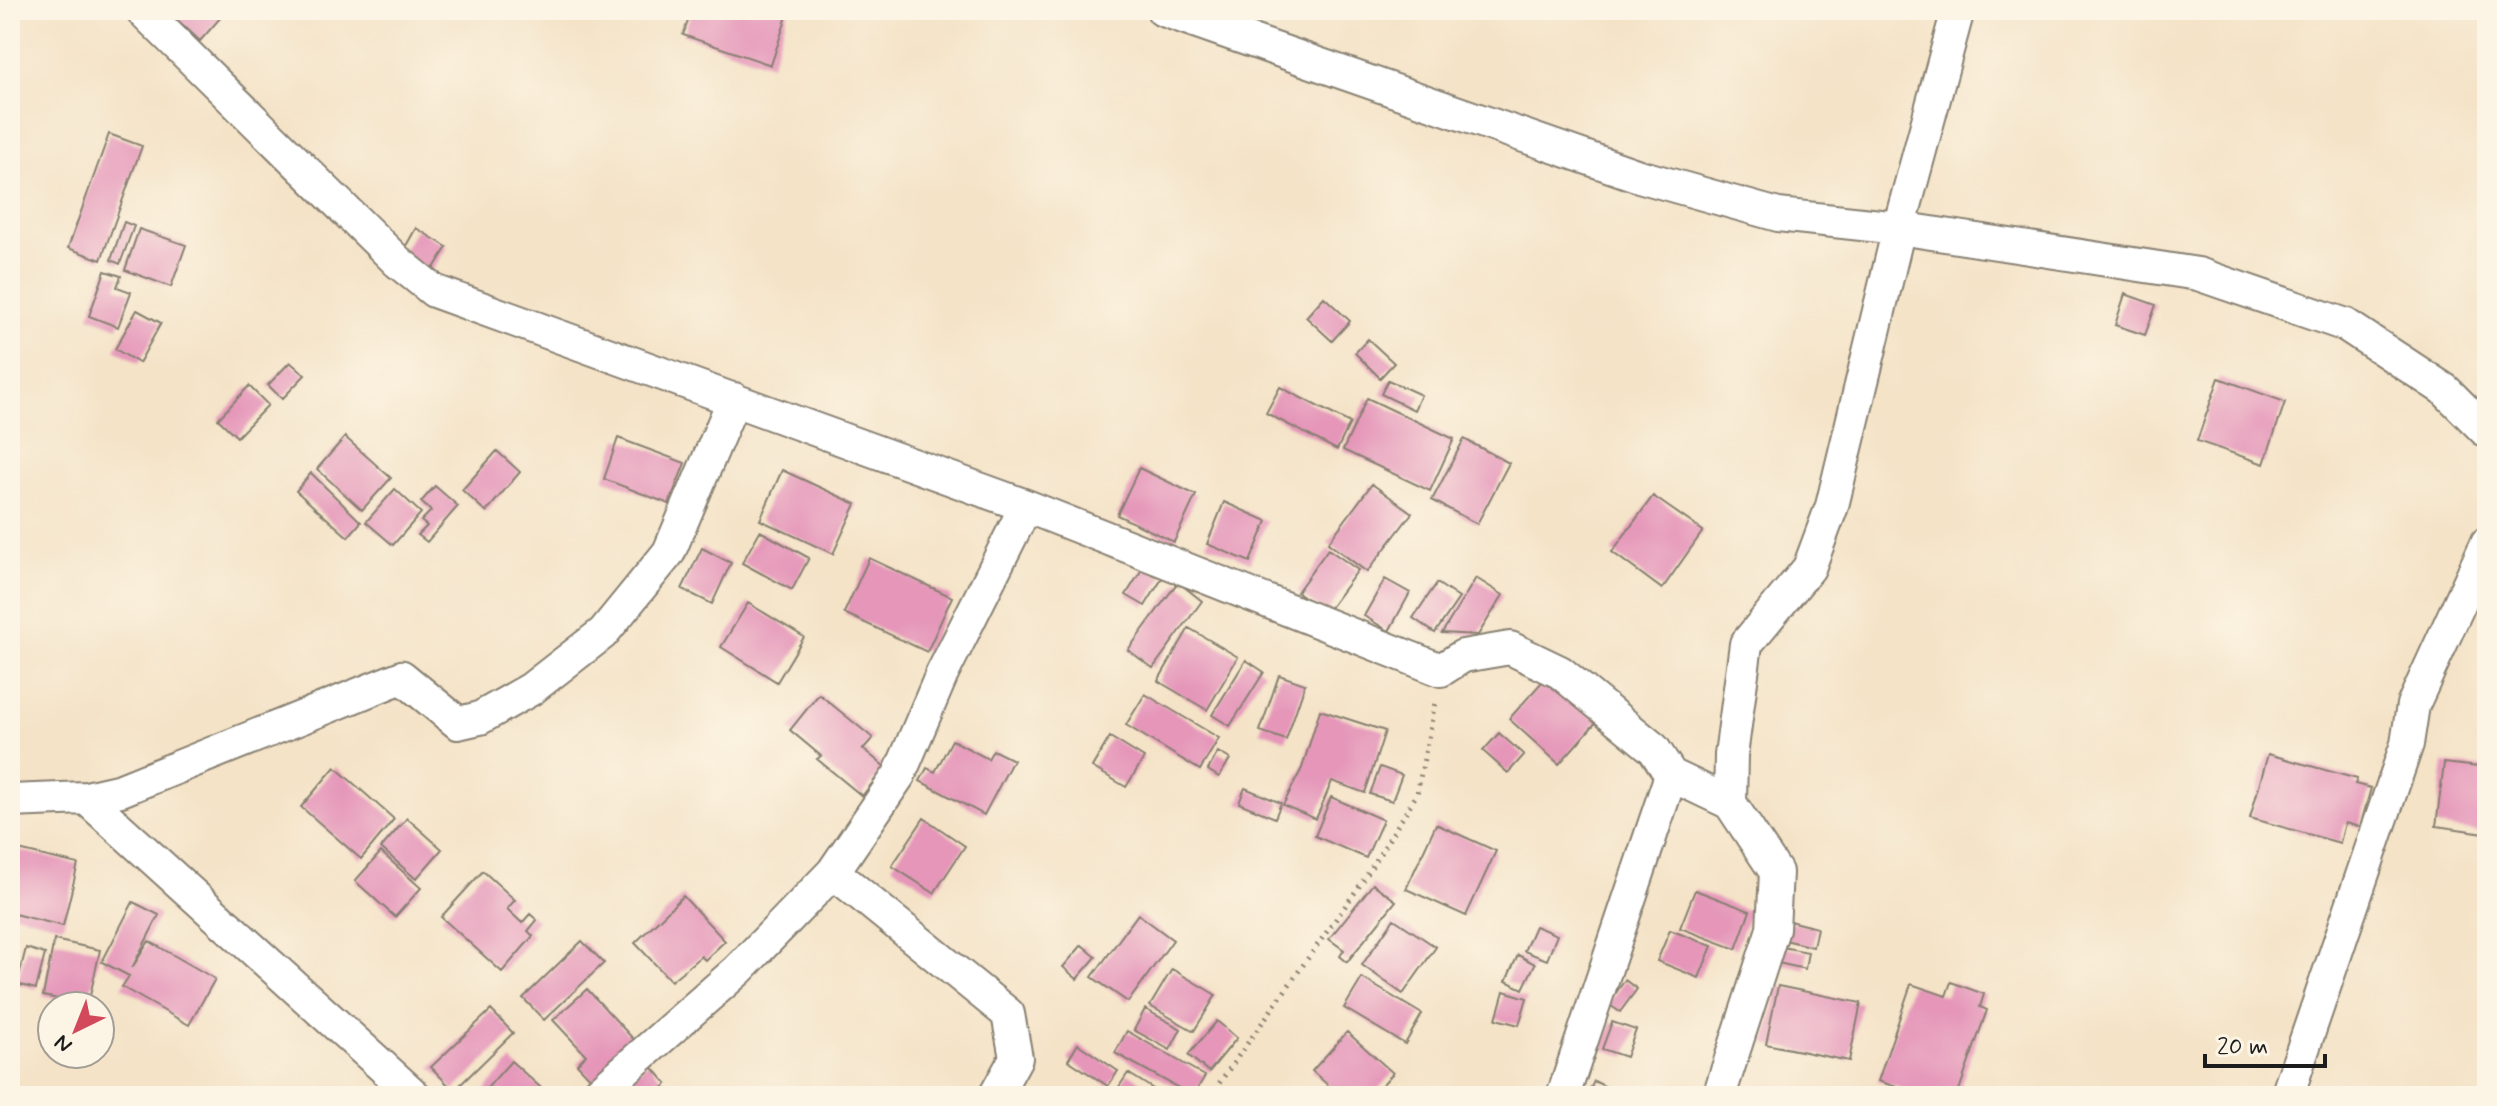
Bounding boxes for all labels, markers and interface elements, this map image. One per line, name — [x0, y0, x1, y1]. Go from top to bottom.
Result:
north arrow — [36, 990, 116, 1070]
scale bar — [2205, 1018, 2325, 1068]
text: N — [49, 1028, 79, 1058]
text: 20 m — [2217, 1032, 2268, 1063]

